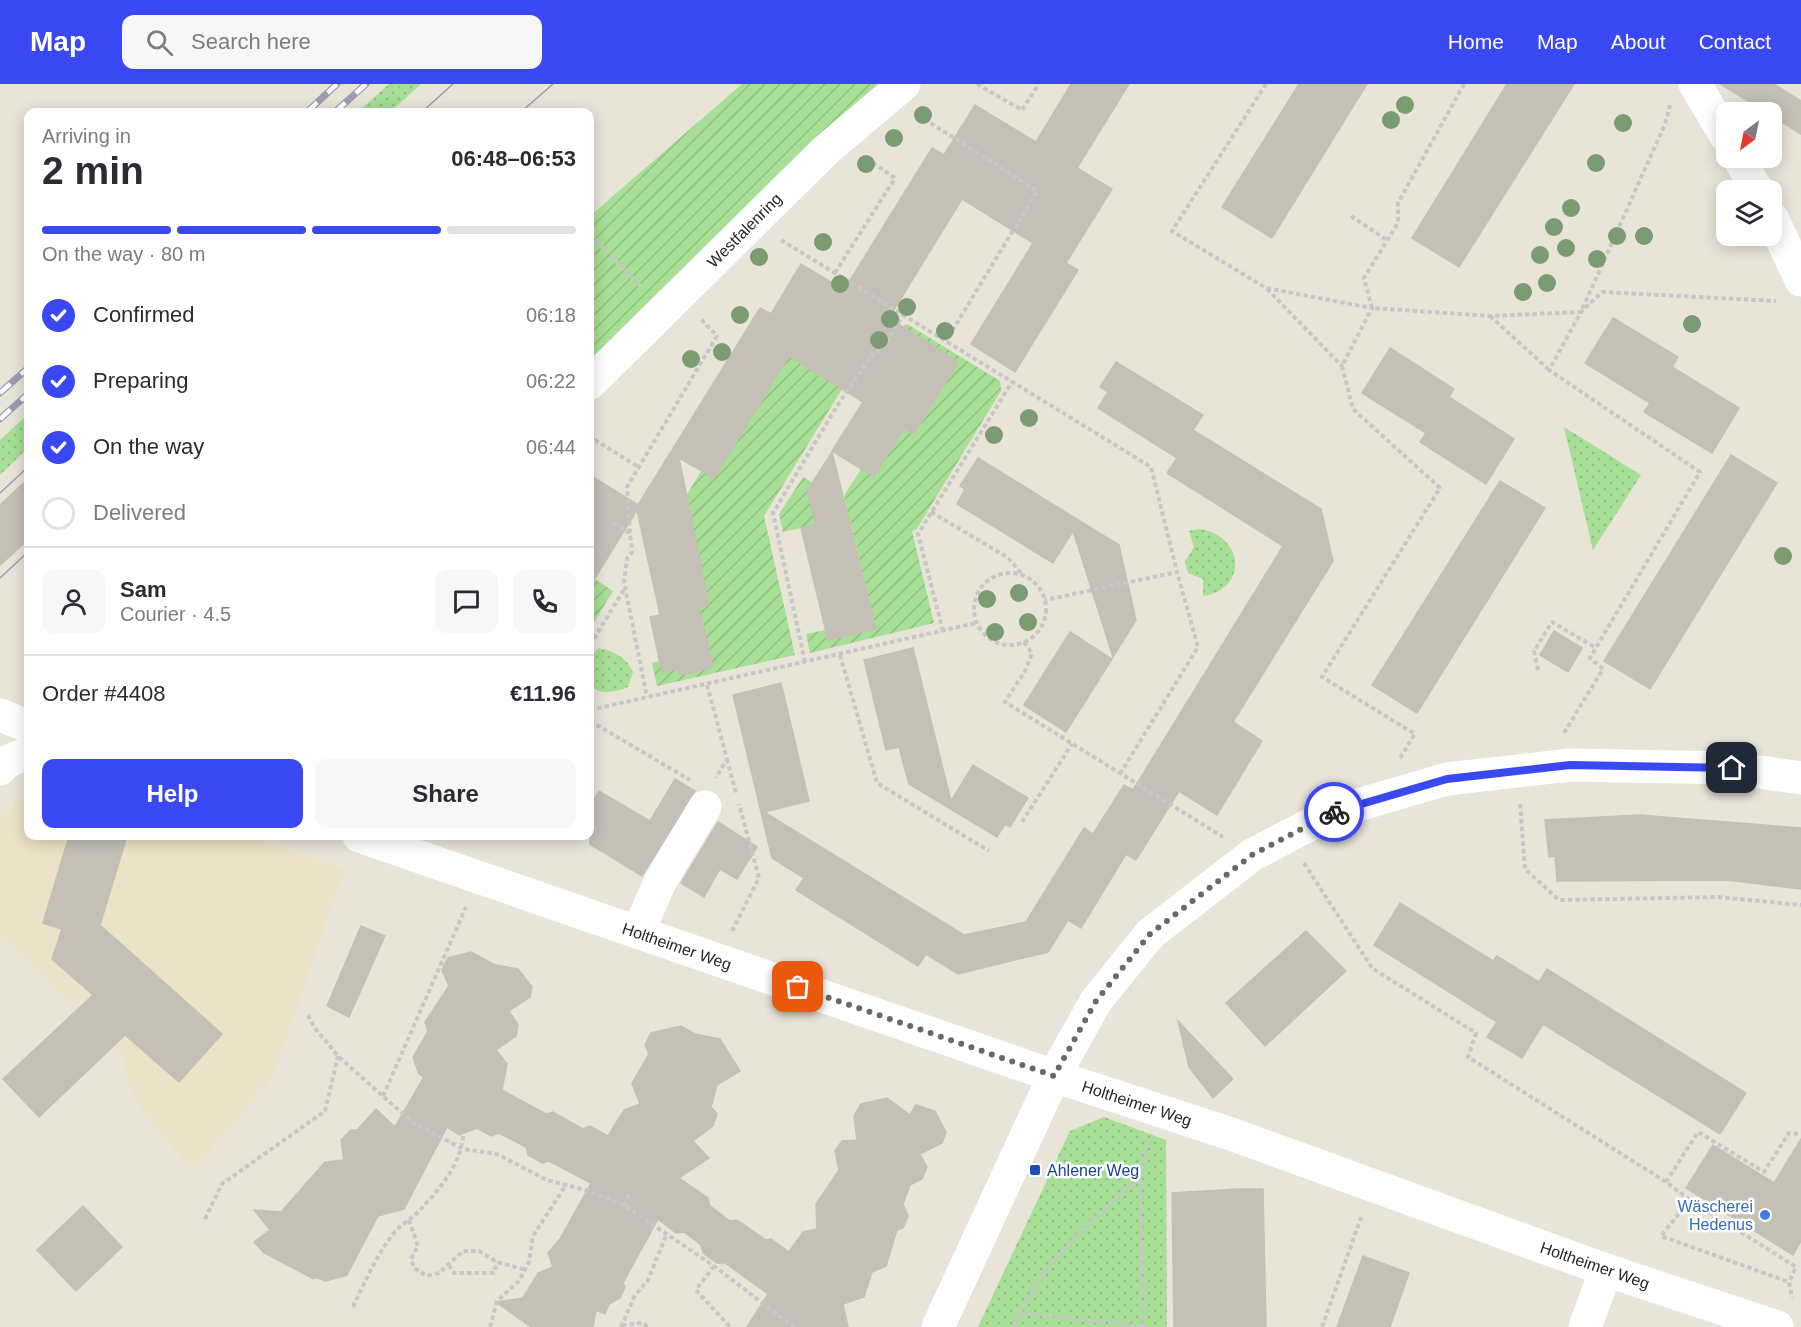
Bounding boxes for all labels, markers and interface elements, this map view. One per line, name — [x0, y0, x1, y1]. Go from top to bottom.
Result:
search box — [122, 15, 542, 69]
text: Map — [30, 26, 86, 57]
icon: search — [143, 26, 176, 59]
text: Search here — [191, 29, 311, 54]
text: Home — [1448, 30, 1504, 53]
text: Map — [1537, 30, 1578, 53]
text: About — [1611, 30, 1666, 53]
text: Contact — [1699, 30, 1771, 53]
north arrow — [1716, 102, 1782, 168]
map controls — [1716, 102, 1782, 246]
text: Arriving in — [42, 125, 131, 147]
text: 06:48–06:53 — [451, 146, 576, 171]
text: 2 min — [42, 149, 144, 192]
button: layers — [1716, 180, 1782, 246]
street label: Westfalenring — [704, 190, 785, 271]
text: On the way · 80 m — [42, 243, 205, 265]
icon: check — [42, 299, 75, 332]
text: Confirmed — [93, 302, 194, 327]
text: 06:18 — [526, 304, 576, 326]
icon: check — [42, 365, 75, 398]
text: Preparing — [93, 368, 188, 393]
text: 06:22 — [526, 370, 576, 392]
icon: check — [42, 431, 75, 464]
text: On the way — [93, 434, 204, 459]
text: 06:44 — [526, 436, 576, 458]
text: Delivered — [93, 500, 186, 525]
button: person — [42, 570, 105, 633]
button: chat — [435, 570, 498, 633]
button: phone — [513, 570, 576, 633]
text: Sam — [120, 577, 166, 602]
text: Courier · 4.5 — [120, 603, 231, 625]
text: Order #4408 — [42, 681, 166, 706]
text: €11.96 — [510, 681, 576, 706]
pin — [1706, 742, 1757, 793]
icon: home — [1715, 751, 1748, 784]
button: Help — [42, 759, 303, 828]
button: Share — [315, 759, 576, 828]
courier — [1304, 782, 1364, 842]
icon: bike — [1318, 796, 1351, 829]
street label: Holtheimer Weg — [620, 920, 734, 973]
pin — [772, 961, 823, 1012]
icon: bag — [781, 970, 814, 1003]
street label: Holtheimer Weg — [1080, 1078, 1194, 1129]
place label: Ahlener Weg — [1047, 1162, 1139, 1179]
marker: Ahlener Weg — [1028, 1163, 1042, 1177]
place label: Wäscherei Hedenus — [1677, 1198, 1753, 1233]
marker: Wäscherei Hedenus — [1758, 1208, 1772, 1222]
street label: Holtheimer Weg — [1538, 1239, 1652, 1292]

